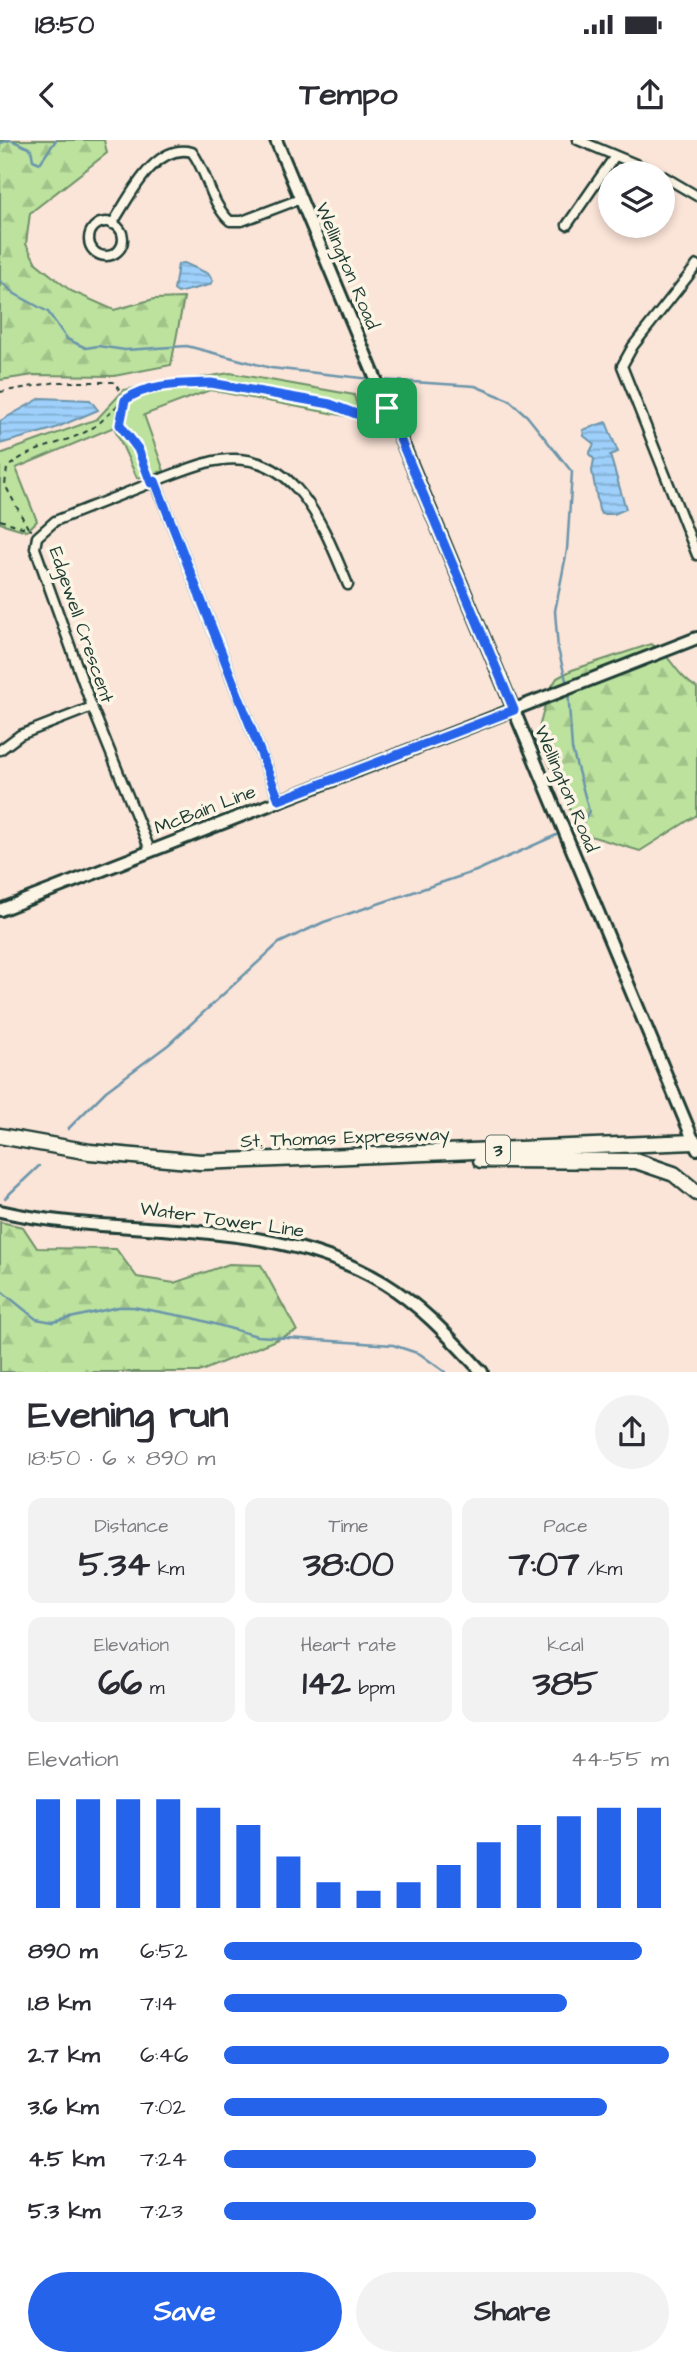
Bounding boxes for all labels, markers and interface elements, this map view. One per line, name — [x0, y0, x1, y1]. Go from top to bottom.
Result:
text: 18:50 — [35, 7, 94, 43]
text: Tempo — [300, 72, 397, 117]
icon: back — [28, 76, 66, 114]
icon: share — [631, 76, 669, 114]
map controls — [598, 161, 675, 238]
button: layers — [598, 161, 675, 238]
street label: Wellington Road — [307, 198, 386, 334]
pin — [357, 378, 417, 438]
icon: arrive — [368, 389, 406, 427]
street label: Edgewell Crescent — [41, 543, 120, 707]
street label: Wellington Road — [526, 721, 605, 857]
street label: McBain Line — [150, 778, 260, 842]
street label: St. Thomas Expressway — [240, 1121, 451, 1156]
road number: 3 — [486, 1135, 510, 1164]
street label: Water Tower Line — [138, 1195, 306, 1245]
text: Evening run — [28, 1390, 229, 1442]
button: share — [595, 1395, 669, 1469]
text: 18:50 · 6 × 890 m — [28, 1442, 215, 1474]
text: Distance — [95, 1513, 168, 1540]
text: Time — [329, 1513, 368, 1540]
text: Pace — [543, 1513, 588, 1540]
text: 5.34 — [79, 1540, 150, 1589]
text: 38:00 — [303, 1540, 394, 1589]
text: 7:07 — [509, 1540, 580, 1589]
text: km — [150, 1556, 184, 1583]
text: /km — [580, 1556, 622, 1583]
text: Elevation — [94, 1632, 169, 1659]
text: Heart rate — [301, 1632, 396, 1659]
text: kcal — [547, 1632, 584, 1659]
text: 66 — [98, 1659, 142, 1708]
text: 142 — [303, 1659, 351, 1708]
text: 385 — [533, 1659, 598, 1708]
text: m — [142, 1675, 165, 1702]
text: bpm — [351, 1675, 394, 1702]
text: Elevation — [28, 1743, 119, 1775]
text: 44–55 m — [571, 1743, 669, 1775]
text: 890 m — [28, 1935, 98, 1967]
text: 6:52 — [140, 1935, 188, 1967]
text: 1.8 km — [28, 1987, 90, 2019]
text: 7:14 — [140, 1987, 177, 2019]
text: 2.7 km — [28, 2039, 100, 2071]
text: 6:46 — [140, 2039, 188, 2071]
text: 3.6 km — [28, 2091, 99, 2123]
text: 7:02 — [140, 2091, 186, 2123]
text: 4.5 km — [28, 2143, 104, 2175]
text: 7:24 — [140, 2143, 187, 2175]
text: 5.3 km — [28, 2195, 100, 2227]
text: 7:23 — [140, 2195, 183, 2227]
button: Save — [28, 2272, 342, 2352]
button: Share — [356, 2272, 669, 2352]

